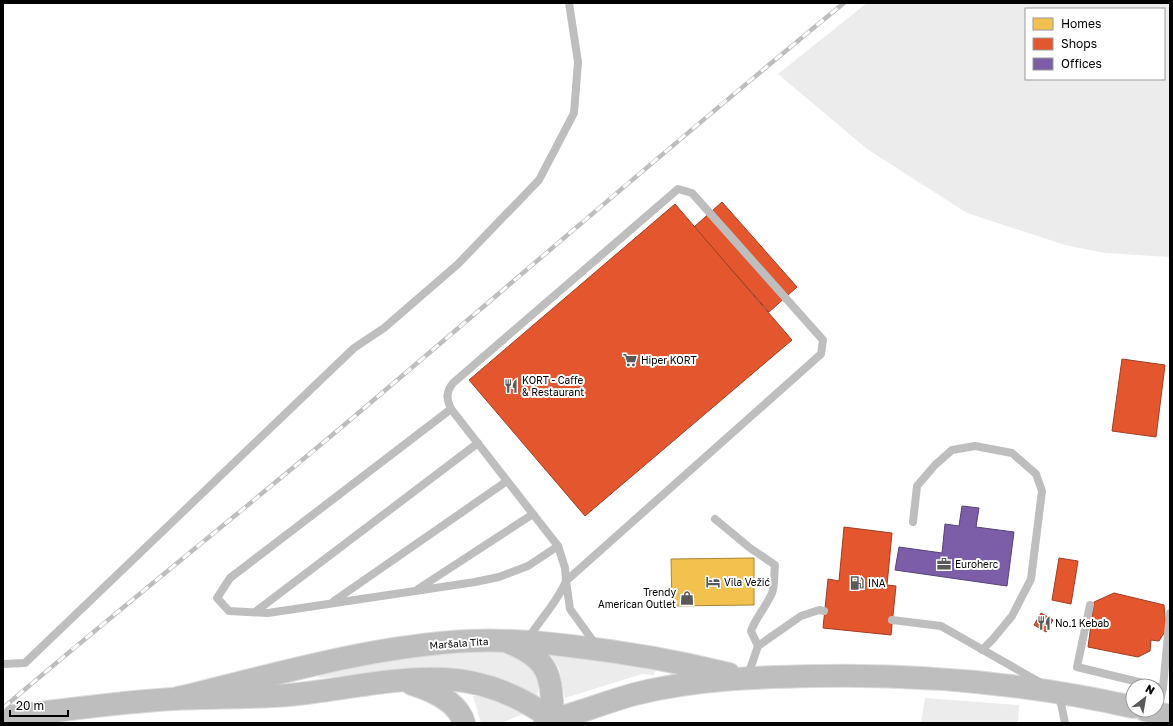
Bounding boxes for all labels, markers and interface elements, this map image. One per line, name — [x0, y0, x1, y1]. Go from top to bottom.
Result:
legend — [1025, 8, 1165, 80]
text: Homes — [1061, 16, 1101, 31]
text: Shops — [1061, 36, 1097, 51]
text: Offices — [1061, 56, 1102, 71]
supermarket icon: Hiper KORT — [622, 352, 638, 368]
place label: Hiper KORT — [641, 354, 697, 366]
place label: KORT - Caffe & Restaurant — [522, 374, 584, 398]
restaurant icon: KORT - Caffe & Restaurant — [503, 378, 519, 394]
office icon: Euroherc — [936, 556, 952, 572]
place label: Euroherc — [955, 558, 999, 570]
hotel icon: Vila Vežić — [705, 574, 721, 590]
fuel station icon: INA — [849, 575, 865, 591]
place label: Vila Vežić — [724, 576, 770, 588]
place label: INA — [868, 577, 886, 589]
place label: Trendy American Outlet — [598, 586, 676, 610]
shop icon: Trendy American Outlet — [679, 590, 695, 606]
restaurant icon: No.1 Kebab — [1036, 615, 1052, 631]
place label: No.1 Kebab — [1055, 617, 1109, 629]
street label: Maršala Tita — [429, 635, 489, 651]
north arrow — [1125, 678, 1165, 718]
text: N — [1143, 681, 1157, 697]
scale bar — [10, 692, 68, 718]
text: 20 m — [16, 698, 44, 713]

